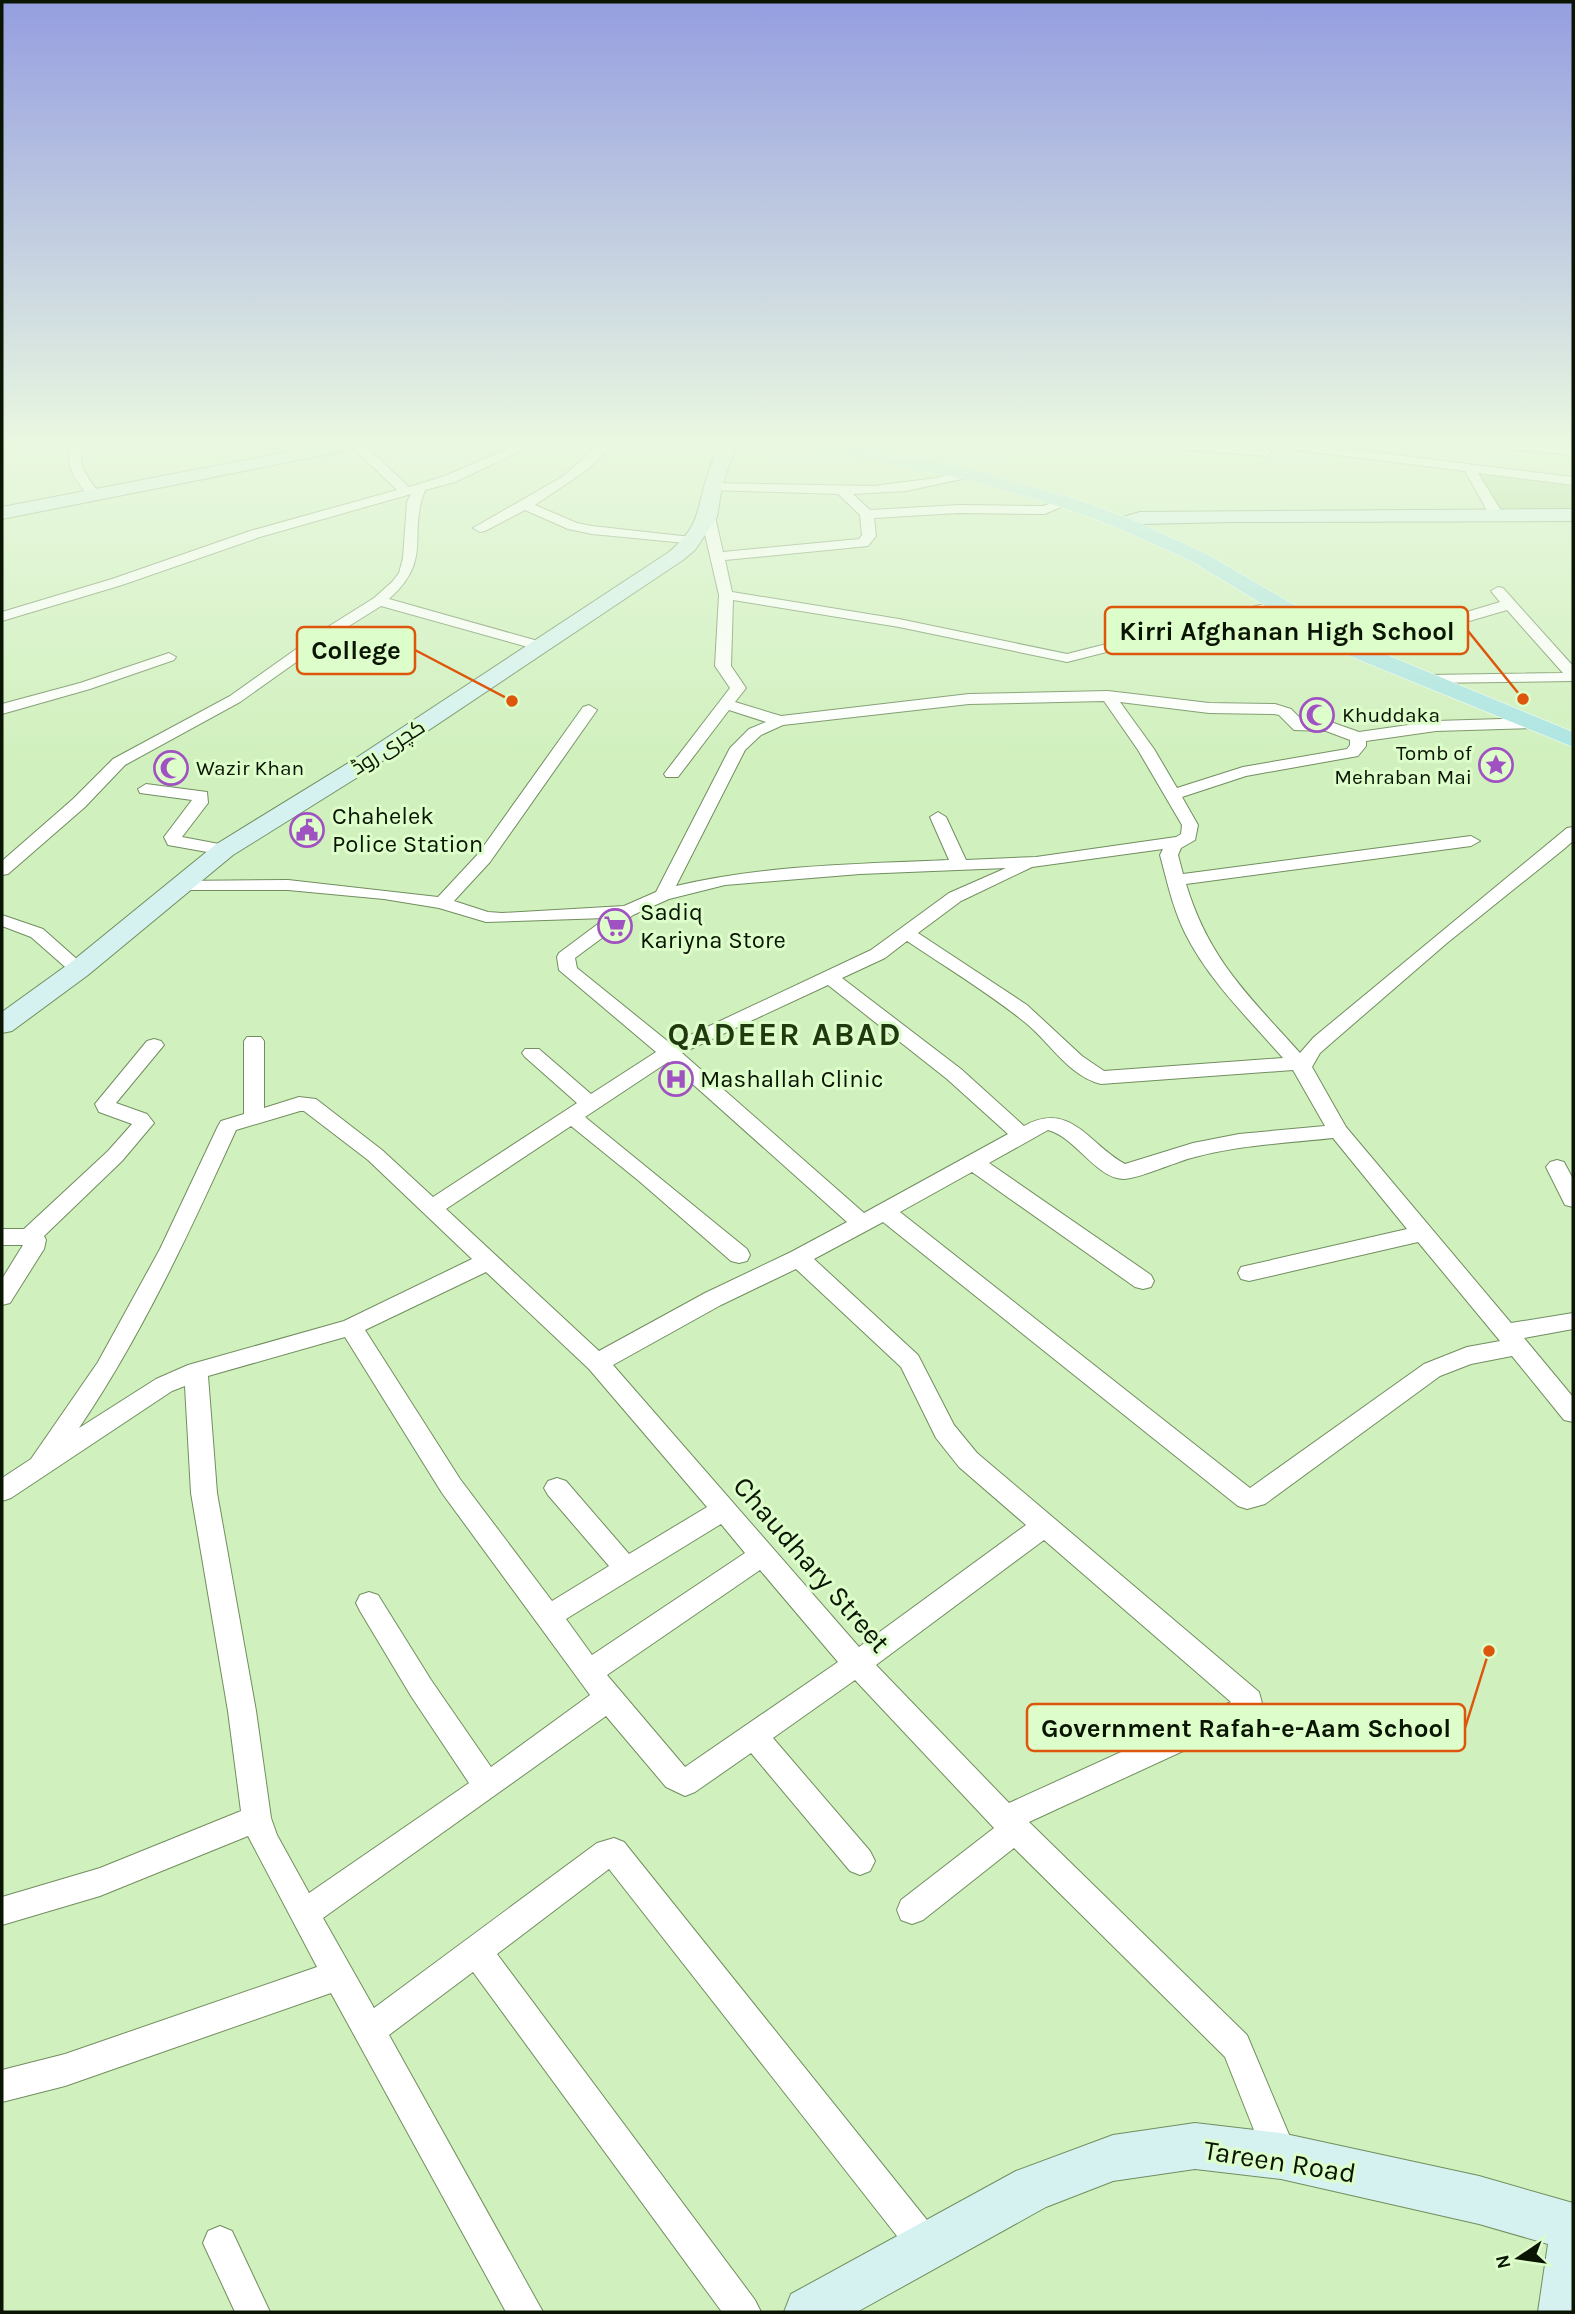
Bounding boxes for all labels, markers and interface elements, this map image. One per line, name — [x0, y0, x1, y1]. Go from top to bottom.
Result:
callout: Kirri Afghanan High School — [1105, 607, 1468, 654]
text: Kirri Afghanan High School — [1119, 616, 1455, 647]
callout: College — [297, 627, 415, 674]
text: College — [311, 635, 401, 666]
mosque icon: Khuddaka — [1298, 696, 1336, 734]
place label: Khuddaka — [1342, 703, 1440, 727]
street label: کچری روڈ — [347, 714, 430, 781]
place label: Tomb of Mehraban Mai — [1334, 741, 1473, 789]
place icon: Tomb of Mehraban Mai — [1477, 746, 1515, 784]
mosque icon: Wazir Khan — [152, 749, 190, 787]
place label: Wazir Khan — [196, 756, 304, 780]
place label: Chahelek Police Station — [332, 802, 483, 858]
public building icon: Chahelek Police Station — [288, 811, 326, 849]
place label: Sadiq Kariyna Store — [640, 898, 786, 954]
supermarket icon: Sadiq Kariyna Store — [596, 907, 634, 945]
district label: QADEER ABAD — [668, 1016, 902, 1053]
hospital icon: Mashallah Clinic — [657, 1060, 695, 1098]
place label: Mashallah Clinic — [700, 1065, 883, 1093]
street label: Chaudhary Street — [726, 1470, 897, 1659]
callout: Government Rafah-e-Aam School — [1027, 1704, 1465, 1751]
text: Government Rafah-e-Aam School — [1041, 1713, 1451, 1744]
street label: Tareen Road — [1201, 2133, 1358, 2190]
north arrow — [1484, 2223, 1554, 2293]
text: N — [1491, 2252, 1516, 2271]

